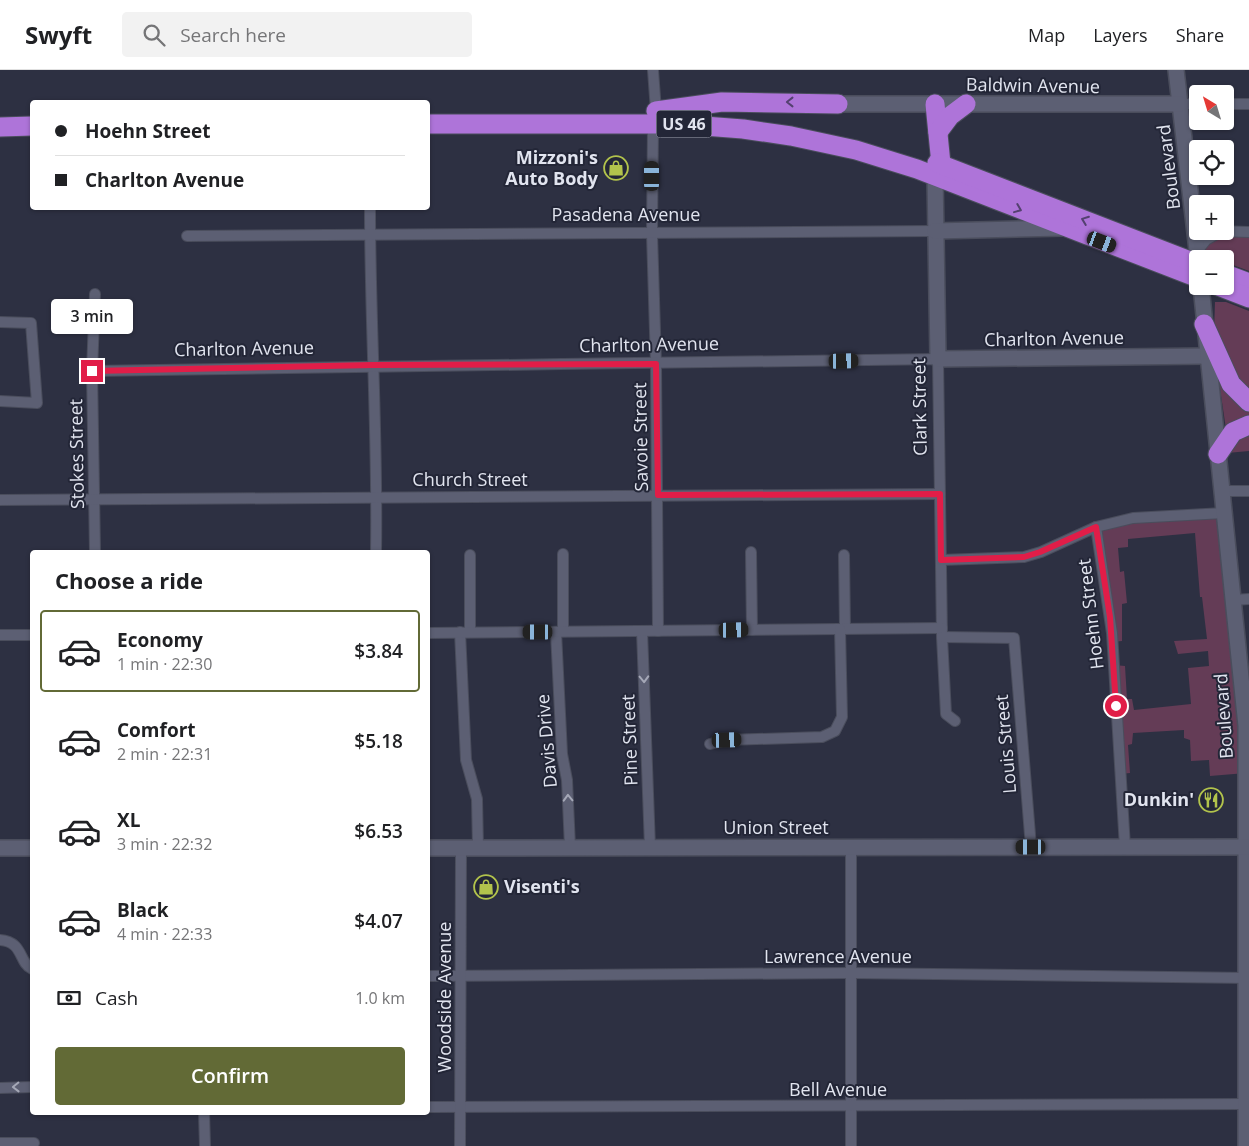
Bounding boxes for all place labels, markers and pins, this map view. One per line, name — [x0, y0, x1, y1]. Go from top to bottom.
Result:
place label: Mizzoni's Auto Body — [505, 145, 599, 190]
shop icon: Mizzoni's Auto Body — [603, 155, 629, 181]
place label: Dunkin' — [1124, 787, 1194, 811]
restaurant icon: Dunkin' — [1198, 787, 1224, 813]
shop icon: Visenti's — [473, 874, 499, 900]
place label: Visenti's — [504, 874, 580, 898]

